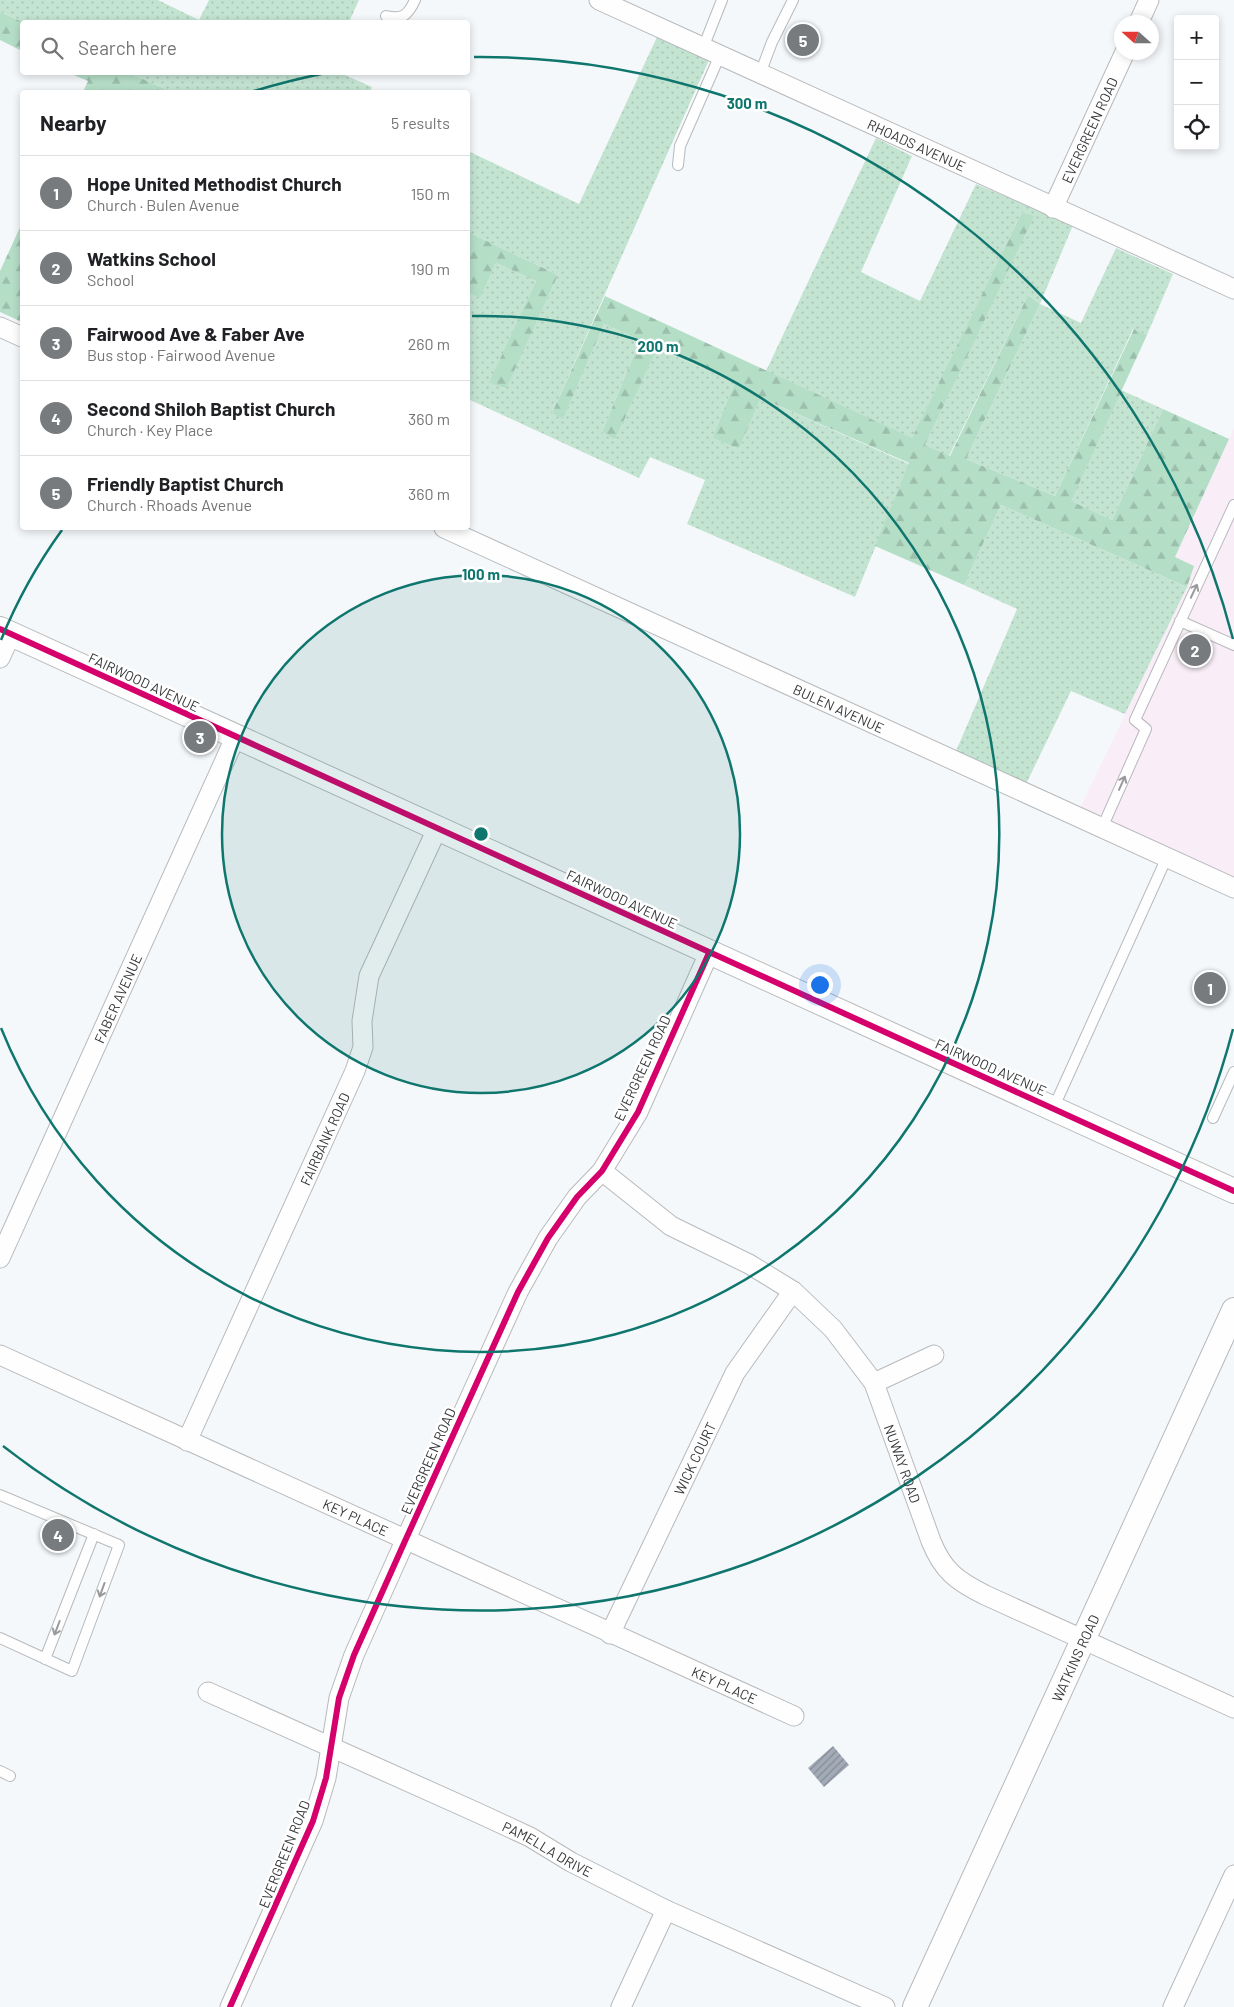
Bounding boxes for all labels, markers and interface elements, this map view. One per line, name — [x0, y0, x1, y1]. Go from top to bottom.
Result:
north arrow — [1114, 15, 1159, 60]
map controls — [1174, 15, 1219, 150]
button: + — [1174, 15, 1219, 60]
search box — [20, 20, 470, 75]
pin: 5 — [787, 21, 819, 59]
icon: search — [38, 34, 66, 62]
text: Search here — [78, 36, 177, 59]
button: − — [1174, 60, 1219, 105]
street label: EVERGREEN ROAD — [1057, 74, 1121, 186]
text: 300 m — [727, 94, 767, 112]
button: locate — [1174, 105, 1219, 150]
text: Nearby — [40, 110, 106, 135]
text: 5 results — [391, 113, 450, 132]
street label: RHOADS AVENUE — [865, 115, 968, 174]
text: Hope United Methodist Church — [87, 172, 342, 195]
text: 1 — [53, 184, 59, 203]
text: 150 m — [411, 184, 450, 203]
text: Church · Bulen Avenue — [87, 195, 240, 214]
text: Watkins School — [87, 247, 216, 270]
text: 2 — [52, 259, 60, 278]
text: 190 m — [411, 259, 450, 278]
text: School — [87, 270, 134, 289]
text: Fairwood Ave & Faber Ave — [87, 322, 305, 345]
text: 3 — [52, 334, 60, 353]
text: 260 m — [408, 334, 450, 353]
text: 200 m — [637, 337, 679, 355]
text: Bus stop · Fairwood Avenue — [87, 345, 275, 364]
text: Second Shiloh Baptist Church — [87, 397, 335, 420]
text: 4 — [51, 409, 61, 428]
text: 360 m — [408, 409, 450, 428]
text: Church · Key Place — [87, 420, 213, 439]
text: Friendly Baptist Church — [87, 472, 284, 495]
text: 5 — [52, 484, 60, 503]
text: 360 m — [408, 484, 450, 503]
text: Church · Rhoads Avenue — [87, 495, 252, 514]
text: 100 m — [462, 565, 500, 583]
one-way arrow — [1190, 584, 1199, 599]
pin: 2 — [1179, 631, 1211, 669]
street label: FAIRWOOD AVENUE — [86, 649, 202, 715]
street label: BULEN AVENUE — [791, 680, 887, 736]
pin: 3 — [184, 718, 216, 756]
one-way arrow — [1117, 776, 1127, 791]
centre of rings — [472, 825, 490, 843]
street label: FAIRWOOD AVENUE — [564, 866, 680, 932]
street label: FABER AVENUE — [90, 951, 145, 1045]
pin: 1 — [1194, 969, 1226, 1007]
your location — [807, 972, 833, 998]
street label: EVERGREEN ROAD — [610, 1013, 674, 1123]
street label: FAIRWOOD AVENUE — [933, 1035, 1049, 1099]
street label: FAIRBANK ROAD — [296, 1090, 353, 1188]
street label: EVERGREEN ROAD — [397, 1405, 459, 1517]
street label: WICK COURT — [670, 1419, 719, 1497]
street label: NUWAY ROAD — [881, 1422, 925, 1505]
street label: KEY PLACE — [321, 1495, 391, 1539]
pin: 4 — [42, 1516, 74, 1554]
one-way arrow — [97, 1582, 106, 1598]
street label: WATKINS ROAD — [1048, 1612, 1102, 1704]
one-way arrow — [52, 1620, 61, 1636]
street label: KEY PLACE — [689, 1662, 760, 1707]
street label: EVERGREEN ROAD — [255, 1798, 313, 1910]
street label: PAMELLA DRIVE — [500, 1817, 595, 1880]

